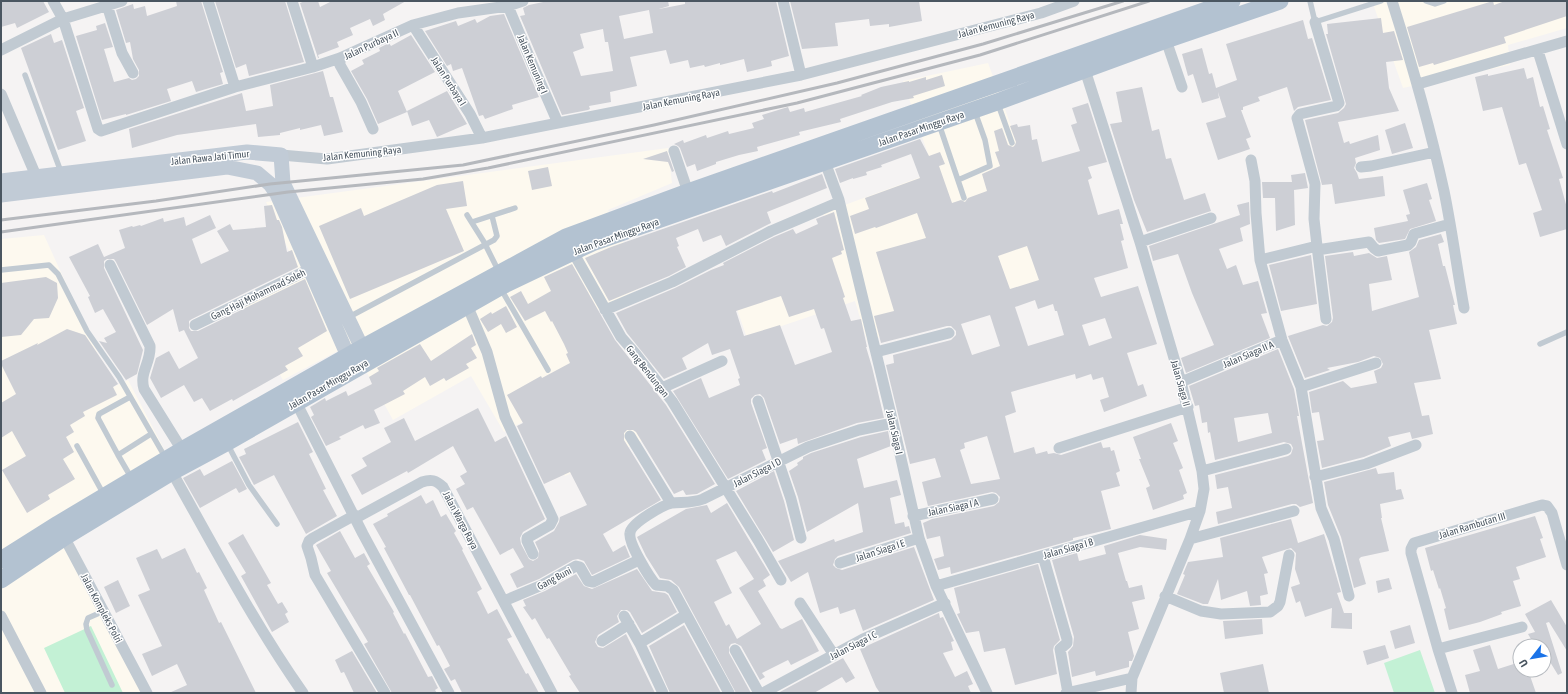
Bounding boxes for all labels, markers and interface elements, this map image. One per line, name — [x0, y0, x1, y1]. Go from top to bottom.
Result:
street label: Jalan Kemuning Raya — [957, 9, 1036, 40]
street label: Jalan Purbaya II — [342, 27, 400, 62]
street label: Jalan Kemuning I — [515, 33, 550, 95]
street label: Jalan Purbaya I — [429, 55, 468, 108]
street label: Jalan Kemuning Raya — [641, 87, 721, 112]
street label: Jalan Pasar Minggu Raya — [877, 109, 966, 148]
street label: Jalan Kemuning Raya — [322, 144, 402, 163]
street label: Jalan Rawa Jati Timur — [170, 148, 251, 167]
street label: Jalan Pasar Minggu Raya — [572, 216, 661, 257]
street label: Gang Haji Mohammad Soleh — [209, 267, 307, 322]
street label: Jalan Siaga II A — [1221, 339, 1275, 370]
street label: Gang Bendungan — [624, 343, 671, 399]
street label: Jalan Pasar Minggu Raya — [287, 357, 370, 412]
street label: Jalan Siaga II — [1169, 359, 1192, 408]
street label: Jalan Siaga I — [884, 409, 905, 455]
street label: Jalan Siaga I D — [731, 456, 783, 489]
street label: Jalan Warga Raya — [441, 489, 481, 551]
street label: Jalan Siaga I A — [927, 497, 980, 518]
street label: Jalan Rambutan III — [1437, 510, 1507, 541]
street label: Jalan Siaga I B — [1042, 536, 1095, 561]
street label: Jalan Siaga I E — [854, 537, 907, 564]
street label: Gang Buni — [535, 565, 573, 592]
street label: Jalan Kompleks Polri — [79, 572, 124, 645]
street label: Jalan Siaga I C — [828, 629, 879, 662]
north arrow — [1512, 638, 1552, 678]
text: U — [1517, 657, 1530, 669]

